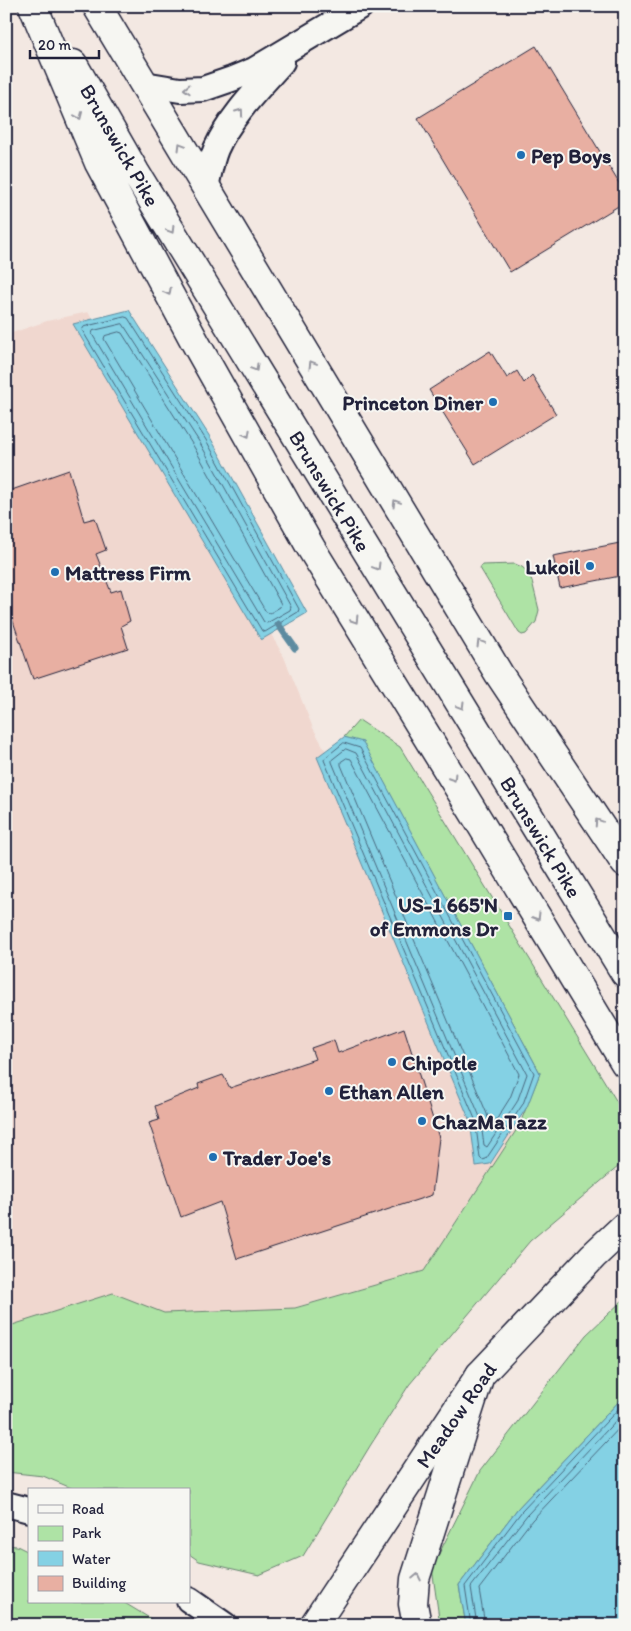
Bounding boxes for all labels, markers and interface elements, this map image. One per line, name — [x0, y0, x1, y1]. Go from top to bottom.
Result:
scale bar — [30, 28, 99, 60]
text: 20 m — [38, 36, 72, 54]
street label: Brunswick Pike — [75, 79, 165, 211]
one-way arrow — [183, 84, 190, 94]
one-way arrow — [234, 108, 243, 118]
one-way arrow — [73, 111, 84, 120]
one-way arrow — [177, 142, 187, 151]
place label: Pep Boys — [531, 143, 611, 169]
marker: Pep Boys — [515, 149, 527, 161]
one-way arrow — [164, 224, 174, 233]
one-way arrow — [162, 287, 172, 296]
one-way arrow — [309, 361, 319, 370]
one-way arrow — [249, 363, 259, 372]
place label: Princeton Diner — [342, 390, 484, 415]
marker: Princeton Diner — [487, 396, 499, 408]
street label: Brunswick Pike — [284, 426, 376, 556]
one-way arrow — [240, 429, 250, 438]
one-way arrow — [393, 500, 403, 509]
place label: Lukoil — [525, 554, 581, 579]
place label: Mattress Firm — [65, 560, 192, 585]
marker: Lukoil — [584, 560, 596, 572]
one-way arrow — [370, 561, 380, 570]
marker: Mattress Firm — [49, 566, 61, 578]
one-way arrow — [349, 614, 358, 623]
one-way arrow — [477, 639, 487, 648]
one-way arrow — [455, 700, 465, 709]
street label: Brunswick Pike — [495, 772, 587, 902]
one-way arrow — [446, 773, 456, 782]
one-way arrow — [595, 819, 604, 828]
place label: US-1 665'N of Emmons Dr — [370, 892, 499, 941]
marker: US-1 665'N of Emmons Dr — [502, 910, 514, 922]
one-way arrow — [530, 912, 540, 921]
place label: Chipotle — [402, 1050, 477, 1076]
marker: Chipotle — [386, 1056, 398, 1068]
place label: Ethan Allen — [339, 1079, 444, 1104]
marker: Ethan Allen — [323, 1085, 335, 1097]
place label: ChazMaTazz — [432, 1109, 547, 1134]
marker: ChazMaTazz — [416, 1115, 428, 1127]
place label: Trader Joe's — [222, 1145, 331, 1170]
marker: Trader Joe's — [207, 1151, 219, 1163]
street label: Meadow Road — [410, 1357, 502, 1473]
legend — [28, 1488, 190, 1604]
text: Road — [72, 1500, 105, 1518]
text: Park — [72, 1524, 102, 1542]
text: Water — [72, 1550, 111, 1568]
one-way arrow — [411, 1572, 421, 1581]
text: Building — [72, 1574, 126, 1592]

